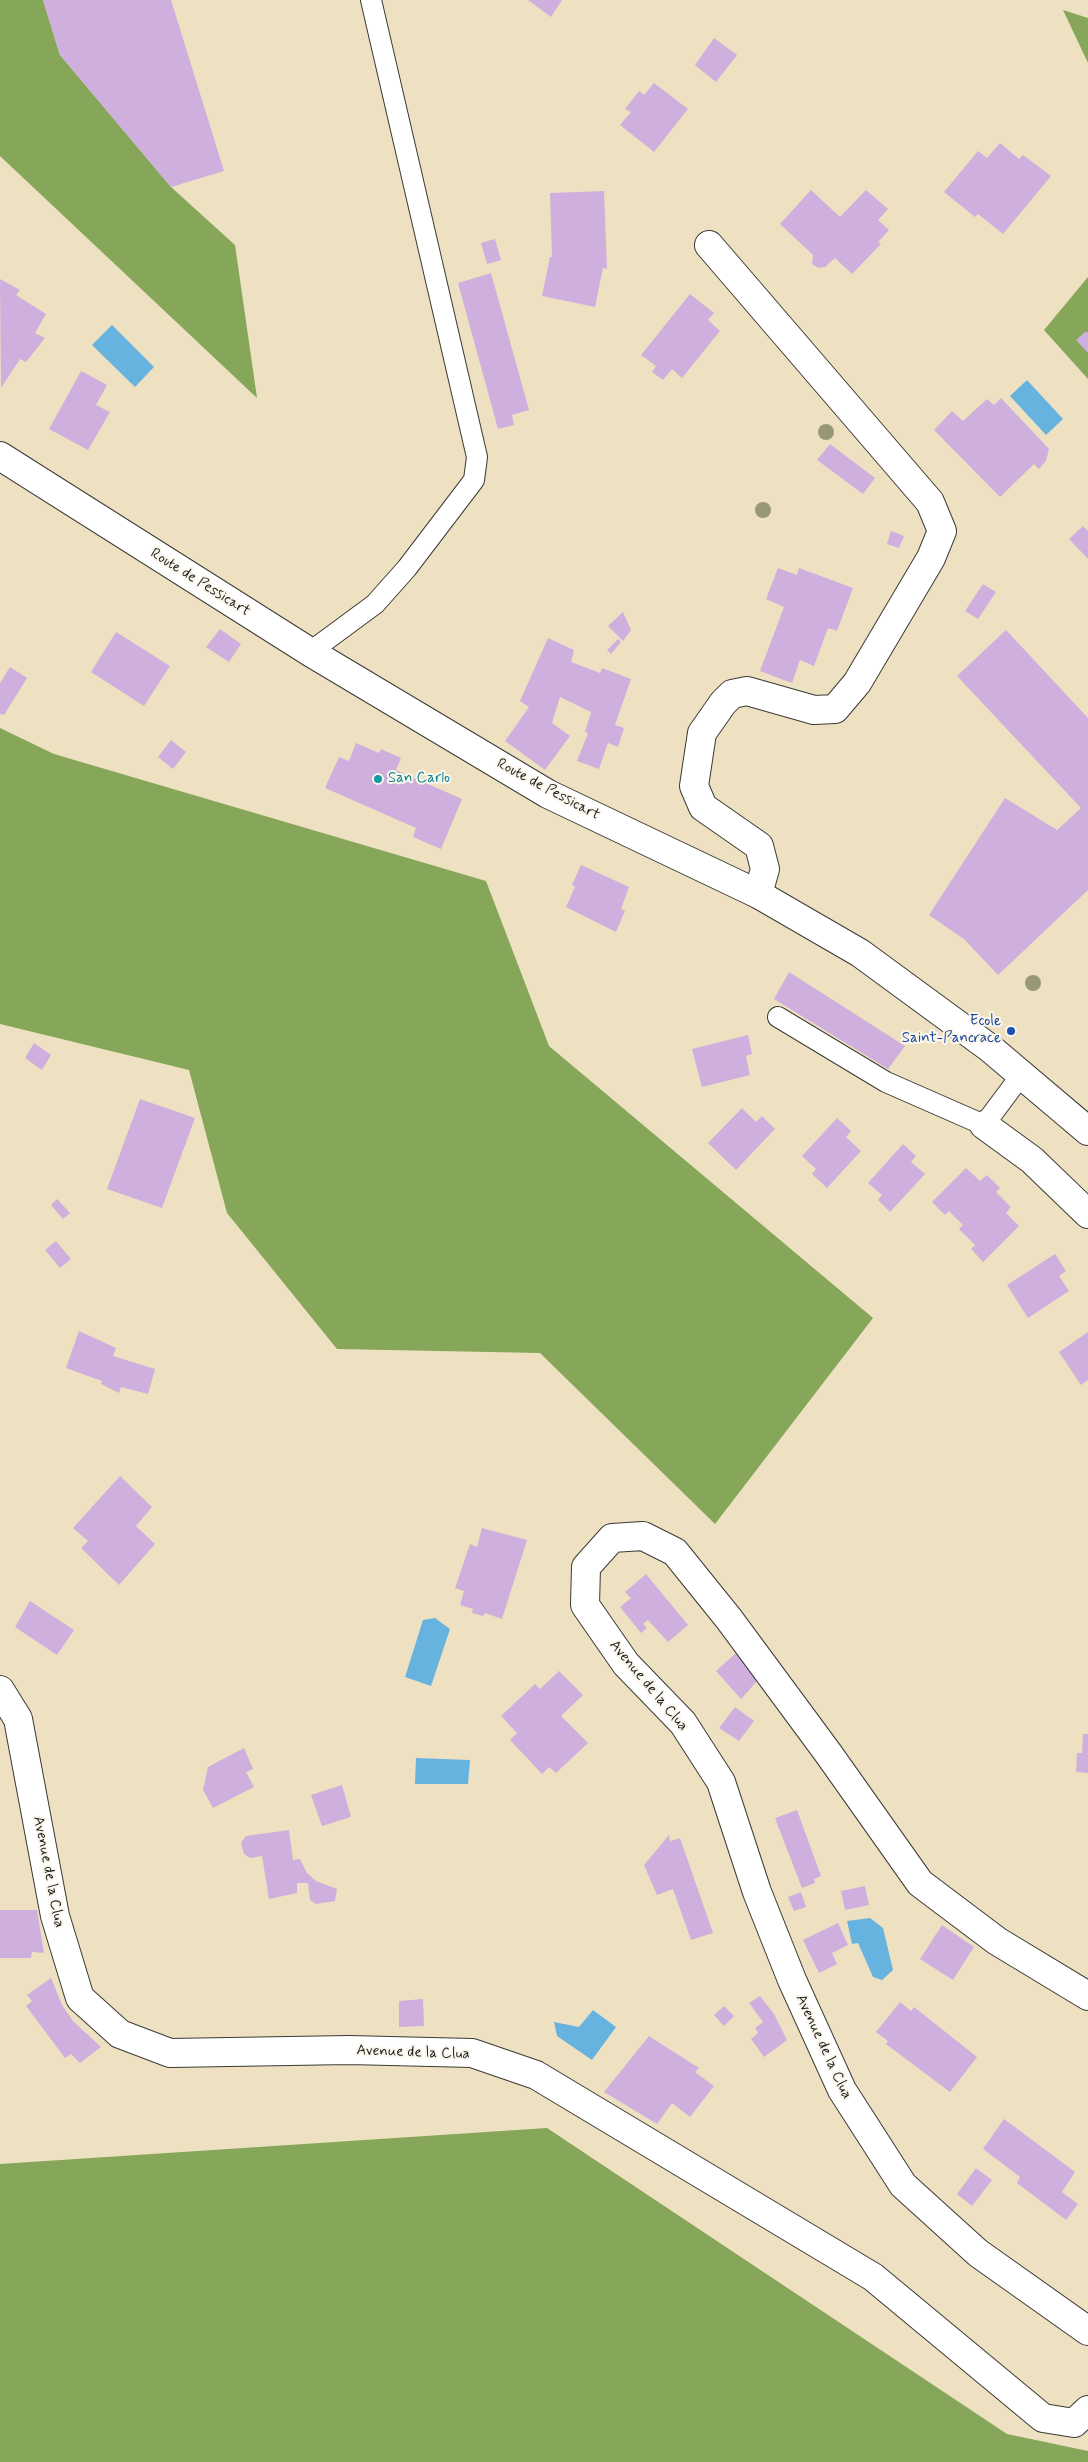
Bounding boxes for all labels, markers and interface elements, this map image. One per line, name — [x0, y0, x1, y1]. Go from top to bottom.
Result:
street label: Route de Pessicart — [147, 545, 253, 621]
street label: Route de Pessicart — [493, 755, 603, 825]
place label: San Carlo — [388, 770, 450, 788]
marker: San Carlo — [372, 773, 384, 785]
place label: Ecole Saint-Pancrace — [902, 1013, 1001, 1048]
marker: Ecole Saint-Pancrace — [1005, 1025, 1017, 1037]
street label: Avenue de la Clua — [605, 1637, 691, 1735]
street label: Avenue de la Clua — [28, 1815, 68, 1929]
street label: Avenue de la Clua — [791, 1992, 855, 2102]
street label: Avenue de la Clua — [356, 2042, 470, 2064]

